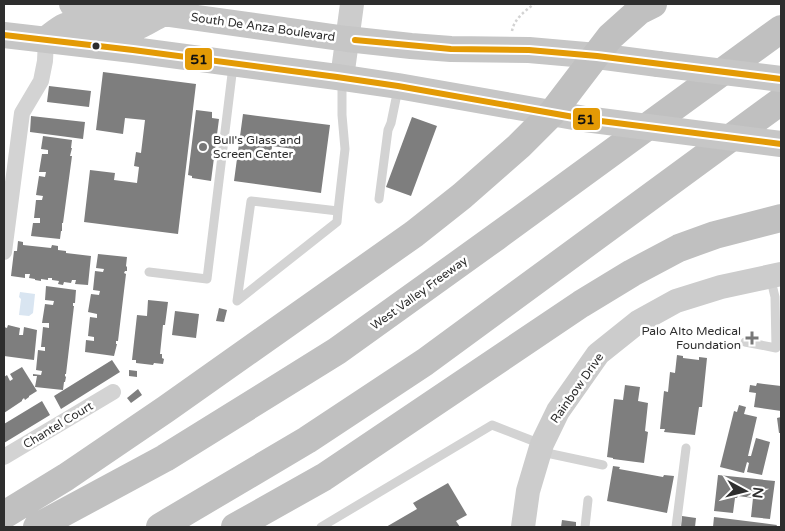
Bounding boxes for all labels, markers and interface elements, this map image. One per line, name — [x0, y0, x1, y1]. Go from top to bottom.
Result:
street label: South De Anza Boulevard — [190, 10, 336, 44]
unlabelled marker — [91, 41, 101, 51]
line badge: 51 — [184, 47, 213, 71]
text: 51 — [190, 51, 208, 68]
line badge: 51 — [572, 107, 601, 131]
text: 51 — [577, 111, 595, 128]
place label: Bull's Glass and Screen Center — [213, 133, 301, 161]
marker: Bull's Glass and Screen Center — [197, 141, 209, 153]
street label: West Valley Freeway — [368, 253, 470, 333]
place label: Palo Alto Medical Foundation — [641, 324, 741, 352]
marker: Palo Alto Medical Foundation — [745, 331, 759, 345]
street label: Rainbow Drive — [548, 350, 607, 426]
street label: Chantel Court — [21, 398, 96, 451]
north arrow — [720, 466, 770, 516]
text: N — [748, 486, 767, 499]

